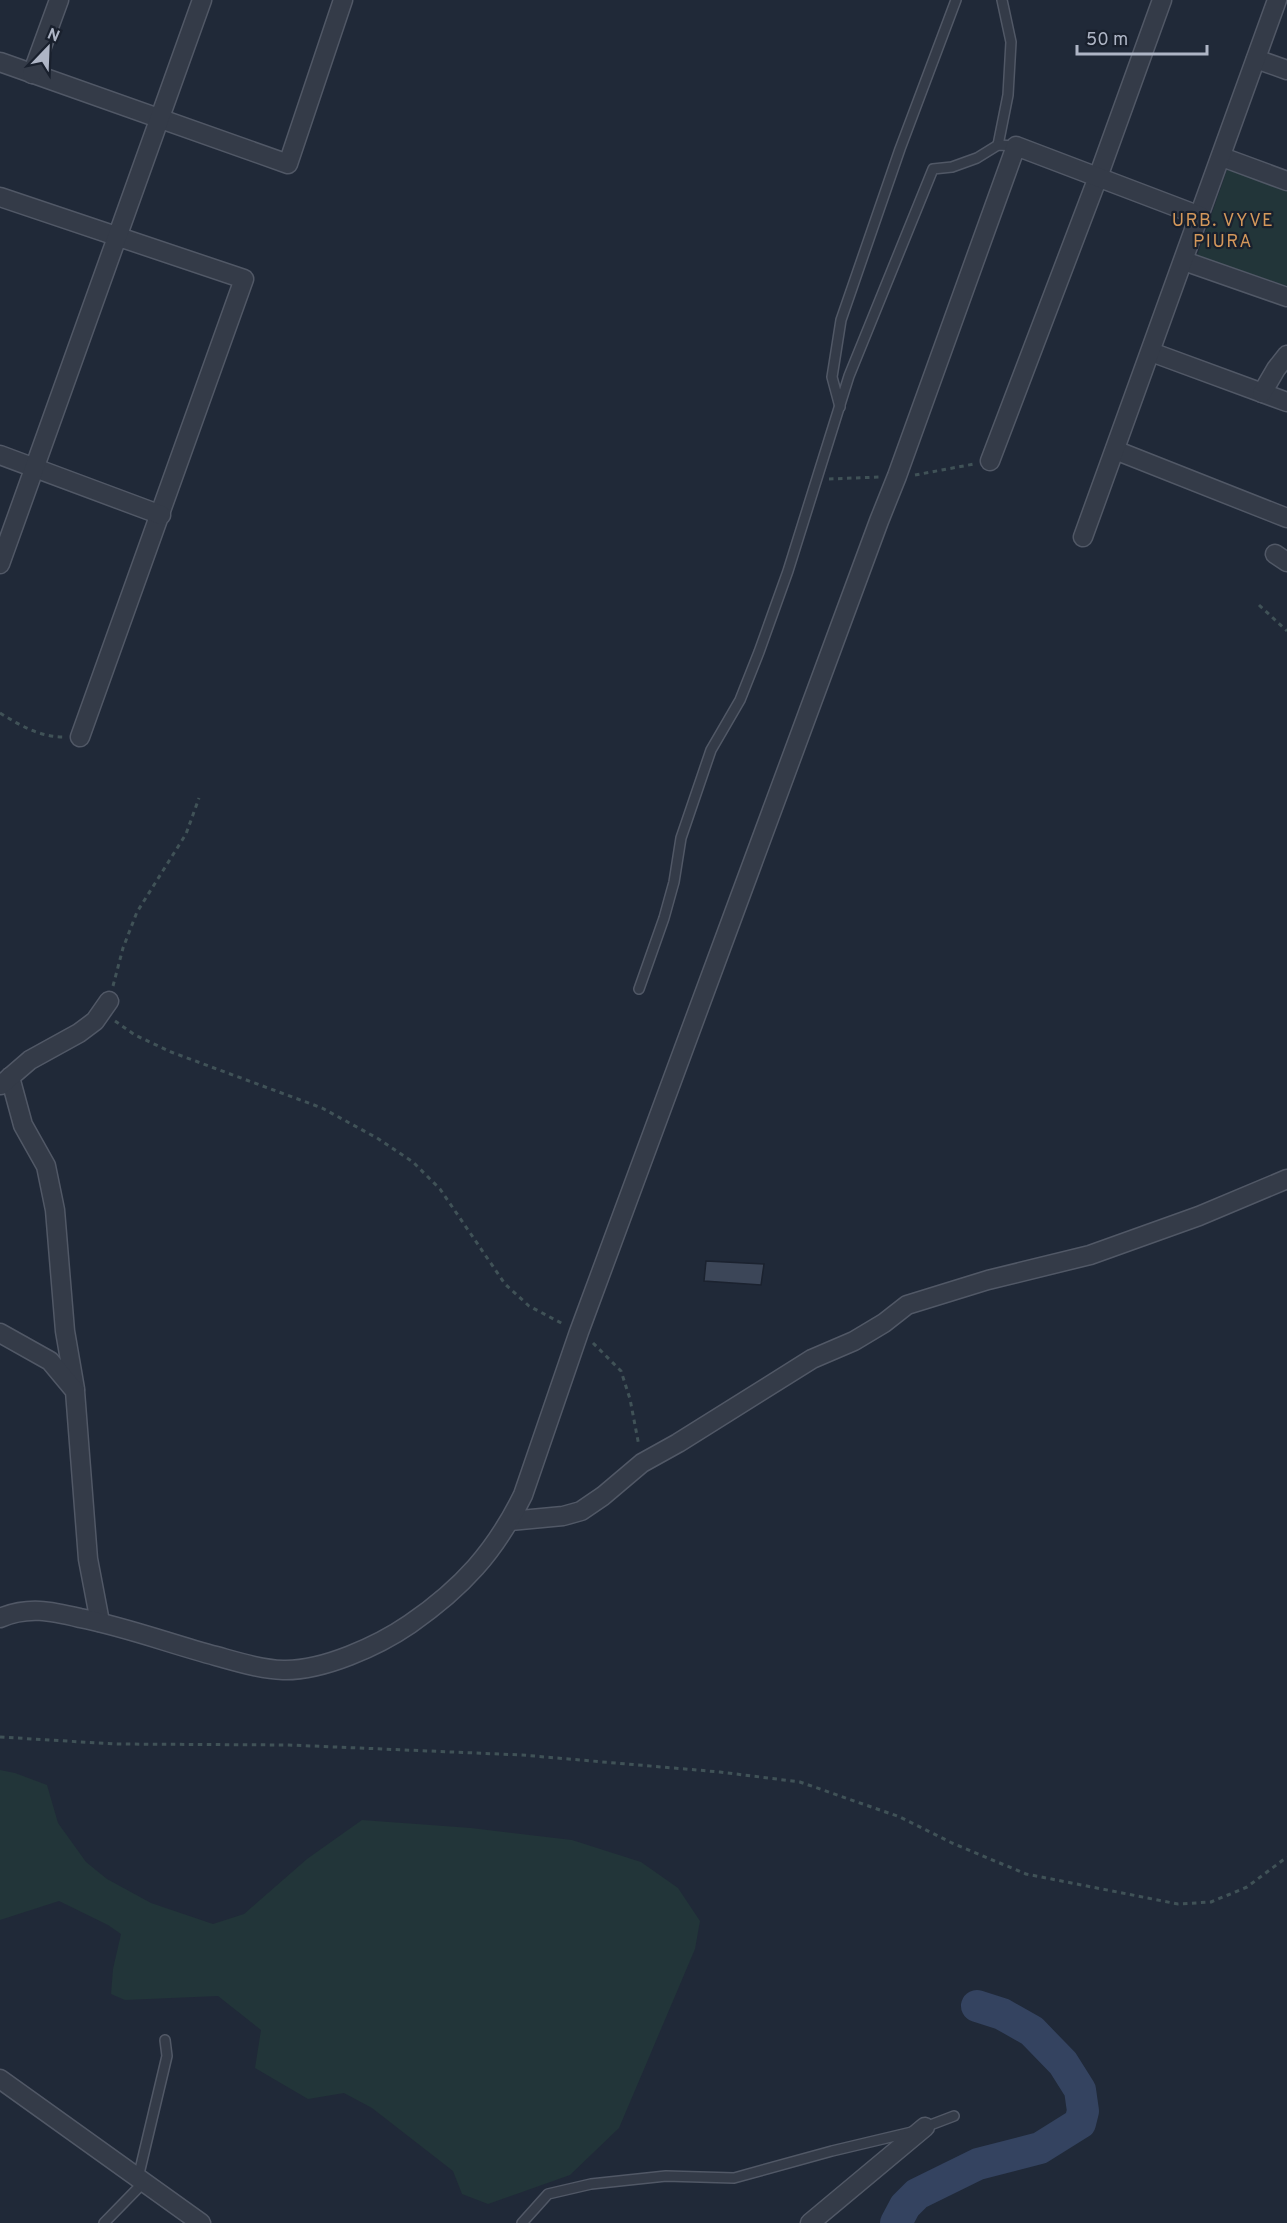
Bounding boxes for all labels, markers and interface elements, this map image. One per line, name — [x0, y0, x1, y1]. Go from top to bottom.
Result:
north arrow — [18, 18, 78, 78]
scale bar — [1077, 18, 1208, 56]
text: N — [44, 25, 62, 47]
text: 50 m — [1086, 29, 1128, 52]
district label: URB. VYVE PIURA — [1172, 210, 1274, 254]

